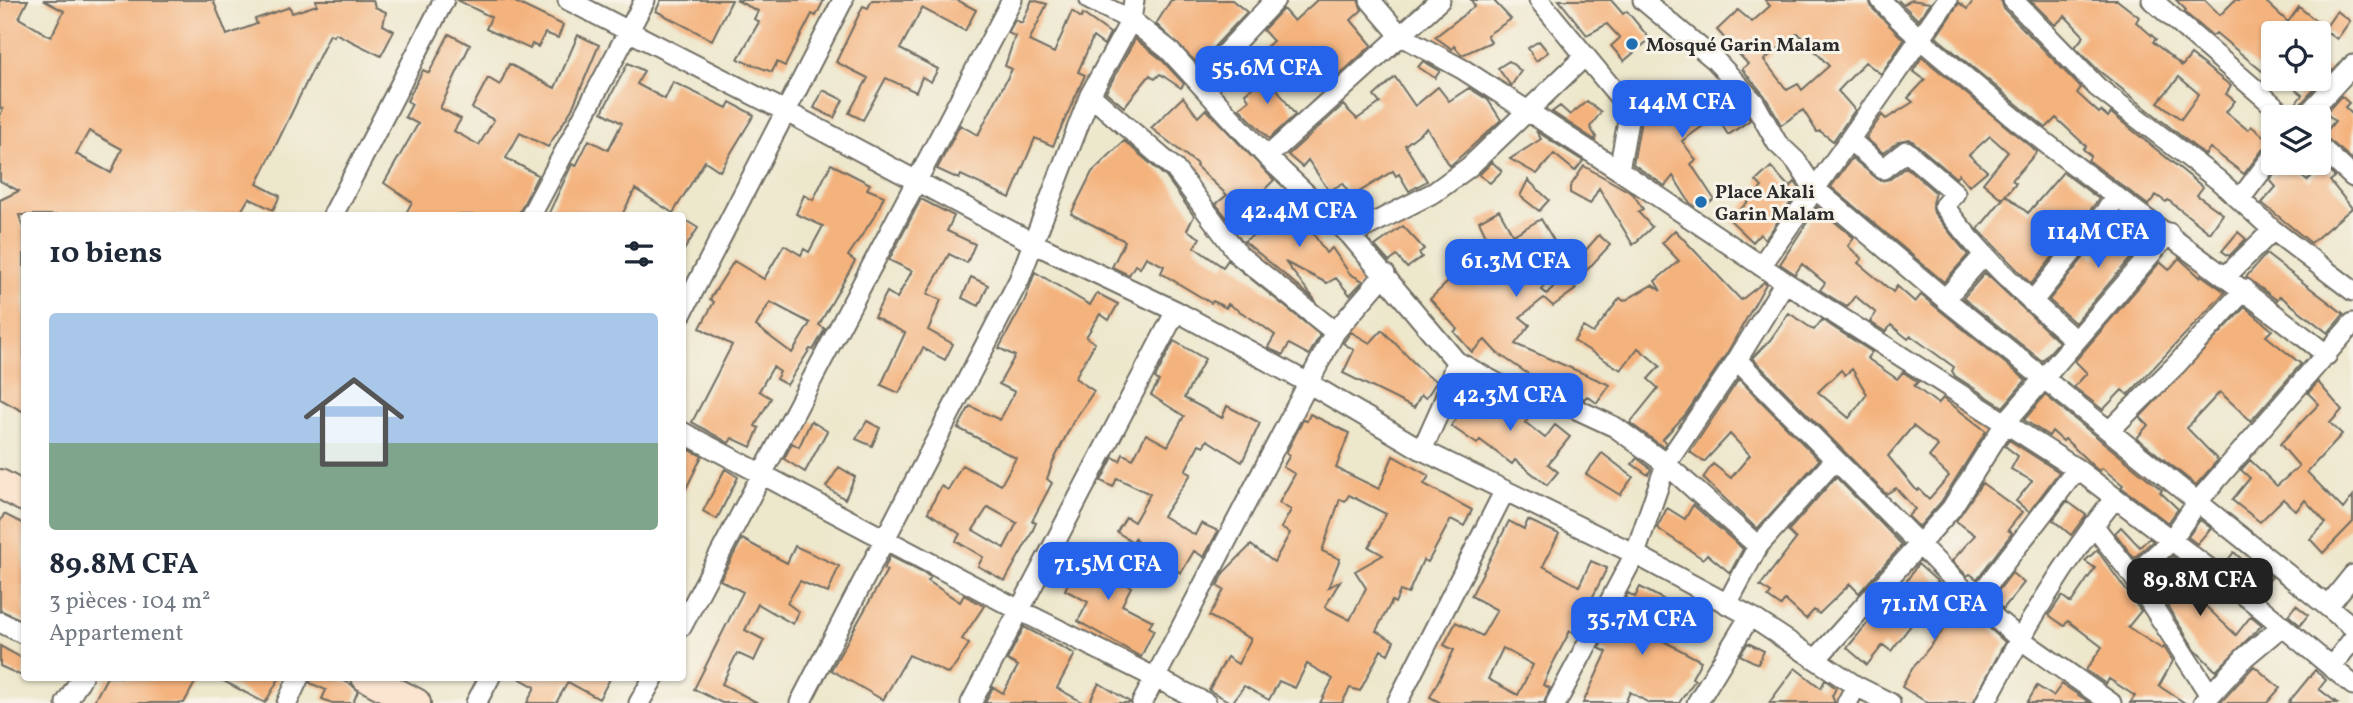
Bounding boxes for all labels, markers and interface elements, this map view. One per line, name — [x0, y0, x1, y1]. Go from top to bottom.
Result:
map controls — [2261, 21, 2331, 175]
button: locate — [2261, 21, 2331, 91]
place label: Mosqué Garin Malam — [1646, 33, 1840, 59]
marker: Mosqué Garin Malam — [1624, 36, 1640, 52]
pin: 55.6M CFA — [1187, 46, 1347, 106]
text: 55.6M CFA — [1211, 53, 1323, 85]
pin: 144M CFA — [1610, 80, 1754, 140]
text: 144M CFA — [1628, 87, 1736, 119]
button: layers — [2261, 105, 2331, 175]
place label: Place Akali Garin Malam — [1715, 180, 1835, 228]
pin: 42.4M CFA — [1219, 190, 1379, 249]
marker: Place Akali Garin Malam — [1693, 194, 1709, 210]
text: 42.4M CFA — [1241, 196, 1357, 228]
pin: 114M CFA — [2026, 210, 2170, 270]
text: 114M CFA — [2047, 217, 2149, 249]
text: 10 biens — [49, 233, 162, 275]
icon: filters — [620, 235, 658, 273]
pin: 61.3M CFA — [1436, 240, 1596, 299]
text: 61.3M CFA — [1461, 246, 1571, 278]
icon: home — [291, 359, 417, 485]
pin: 42.3M CFA — [1430, 374, 1590, 433]
text: 42.3M CFA — [1453, 380, 1567, 412]
pin: 71.5M CFA — [1028, 542, 1188, 602]
text: 89.8M CFA — [49, 544, 198, 586]
text: 71.5M CFA — [1054, 549, 1162, 581]
pin: 89.8M CFA — [2120, 558, 2280, 618]
text: 89.8M CFA — [2143, 565, 2257, 597]
pin: 71.1M CFA — [1854, 582, 2014, 642]
text: 3 pièces · 104 m² — [49, 586, 211, 618]
text: 71.1M CFA — [1881, 589, 1987, 621]
pin: 35.7M CFA — [1562, 598, 1722, 657]
text: 35.7M CFA — [1587, 604, 1697, 636]
text: Appartement — [49, 618, 184, 650]

